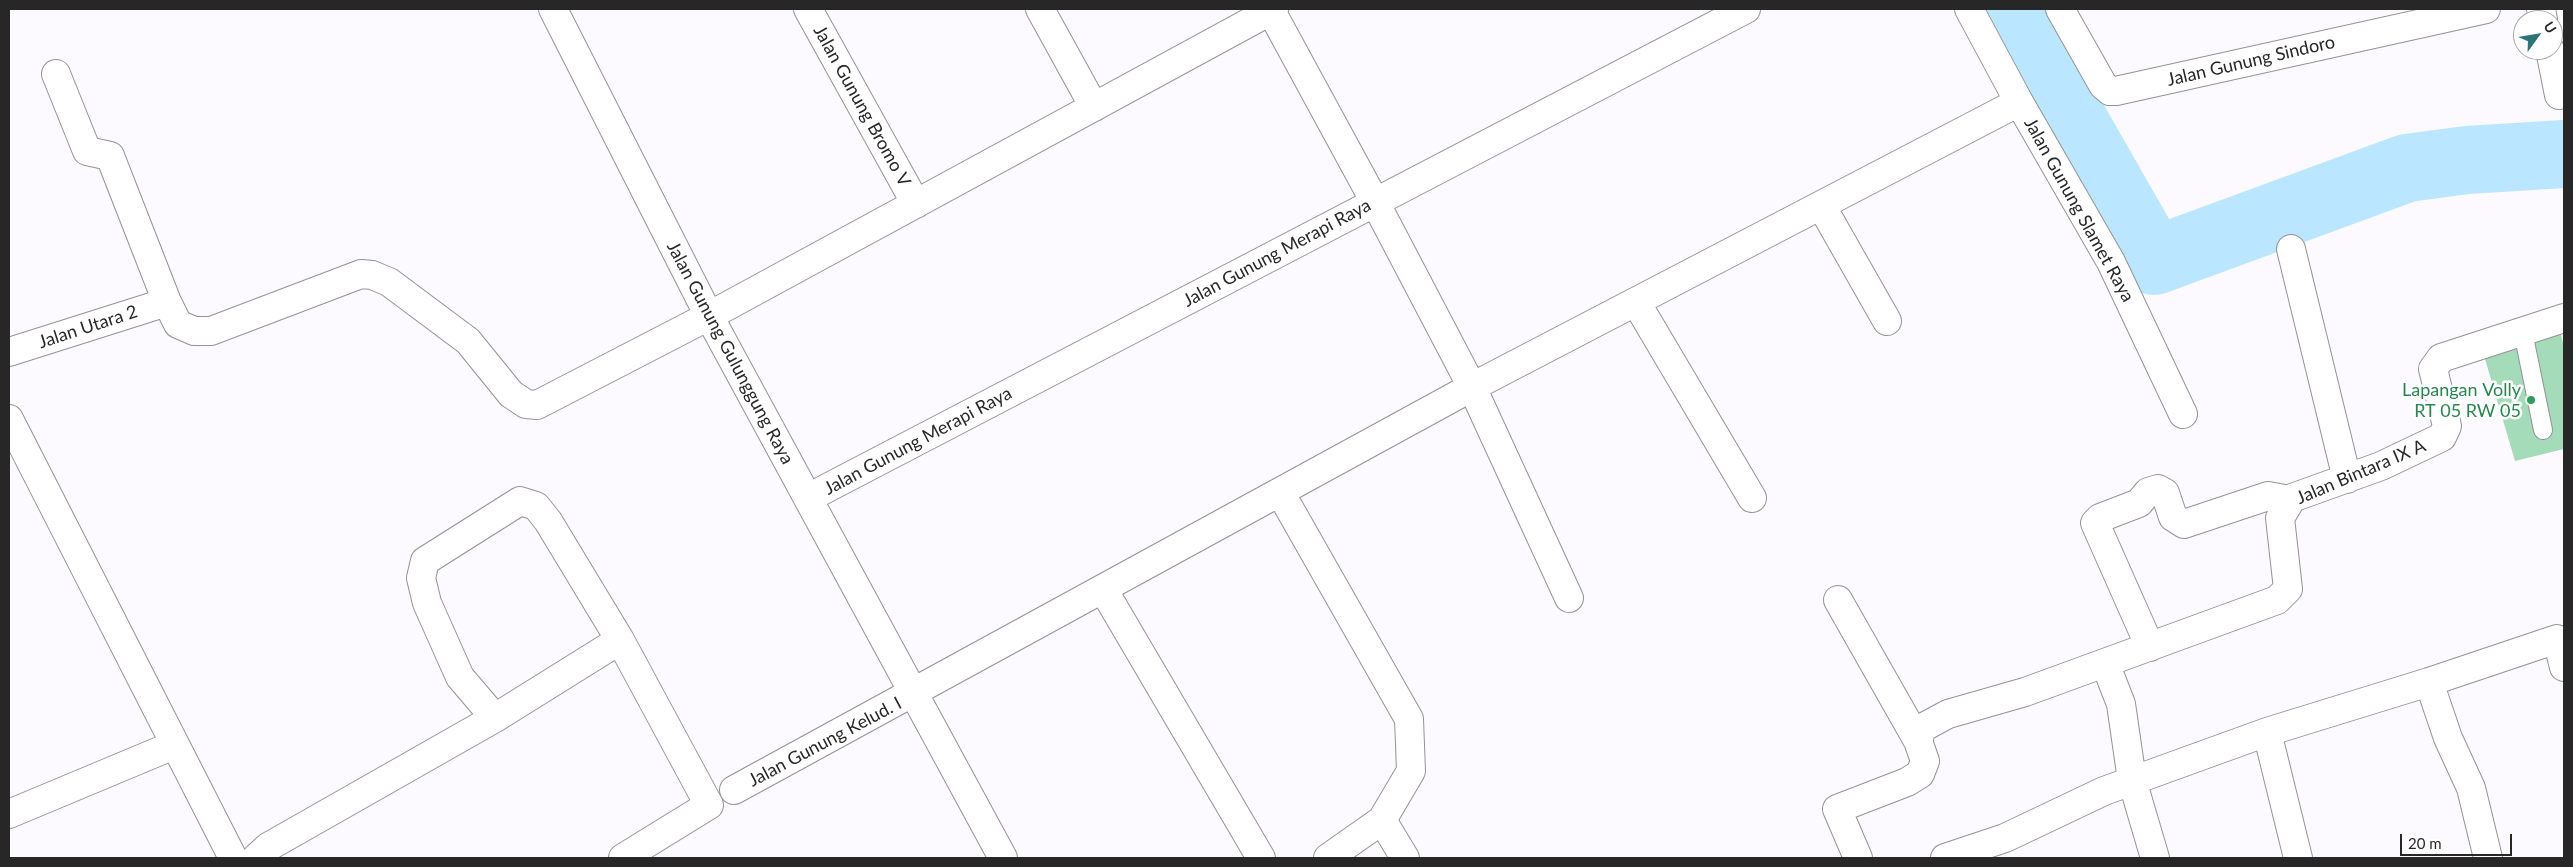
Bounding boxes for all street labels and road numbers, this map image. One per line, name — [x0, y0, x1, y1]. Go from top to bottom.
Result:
street label: Jalan Gunung Bromo V — [809, 22, 915, 190]
street label: Jalan Gunung Sindoro — [2165, 31, 2337, 91]
street label: Jalan Gunung Slamet Raya — [2019, 114, 2139, 306]
street label: Jalan Gunung Merapi Raya — [1179, 194, 1375, 312]
street label: Jalan Gunung Gulunggung Raya — [662, 238, 798, 468]
street label: Jalan Utara 2 — [36, 301, 140, 353]
street label: Jalan Gunung Merapi Raya — [820, 382, 1016, 500]
street label: Jalan Bintara IX A — [2293, 435, 2429, 509]
street label: Jalan Gunung Kelud. I — [745, 693, 905, 791]

